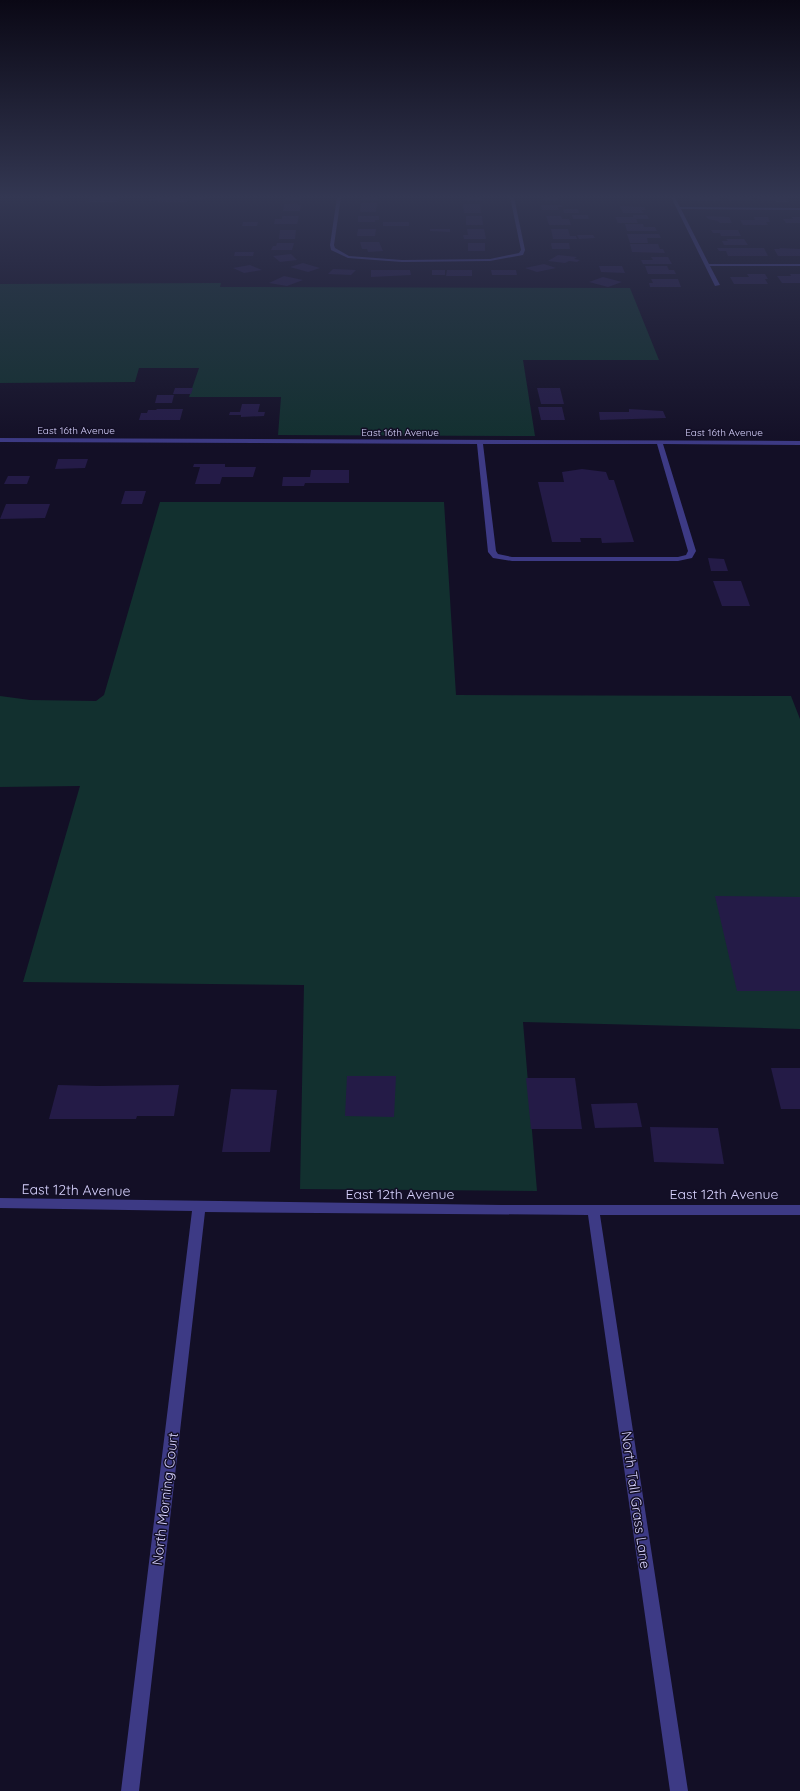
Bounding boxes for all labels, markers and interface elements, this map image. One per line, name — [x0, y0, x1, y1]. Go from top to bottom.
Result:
street label: East 16th Avenue — [37, 424, 115, 437]
street label: East 16th Avenue — [361, 426, 439, 439]
street label: East 16th Avenue — [685, 426, 763, 439]
street label: East 12th Avenue — [21, 1180, 131, 1200]
street label: East 12th Avenue — [346, 1185, 455, 1203]
street label: East 12th Avenue — [670, 1185, 779, 1203]
street label: North Tall Grass Lane — [617, 1430, 655, 1570]
street label: North Morning Court — [148, 1431, 182, 1566]

